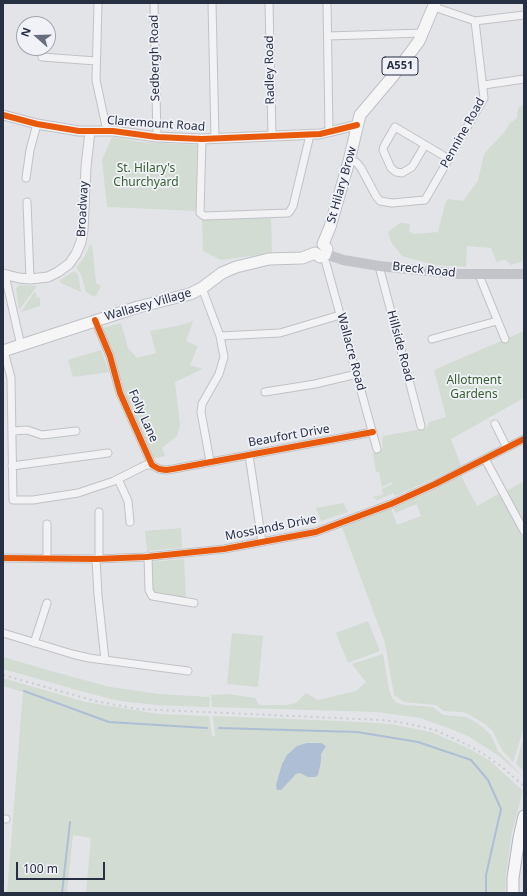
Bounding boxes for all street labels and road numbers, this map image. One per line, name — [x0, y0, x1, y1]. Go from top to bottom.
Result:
street label: Sedbergh Road — [147, 15, 163, 101]
street label: Radley Road — [262, 35, 278, 105]
road number: A551 — [382, 57, 418, 75]
street label: Pennine Road — [438, 95, 488, 171]
street label: Claremount Road — [106, 113, 206, 135]
street label: St Hilary Brow — [324, 145, 360, 225]
street label: Broadway — [74, 181, 92, 237]
street label: Breck Road — [392, 260, 456, 280]
street label: Wallasey Village — [103, 286, 193, 324]
street label: Hillside Road — [384, 309, 416, 383]
street label: Wallacre Road — [334, 312, 368, 392]
street label: Folly Lane — [125, 387, 161, 445]
street label: Beaufort Drive — [247, 422, 331, 450]
street label: Mosslands Drive — [224, 512, 318, 544]

